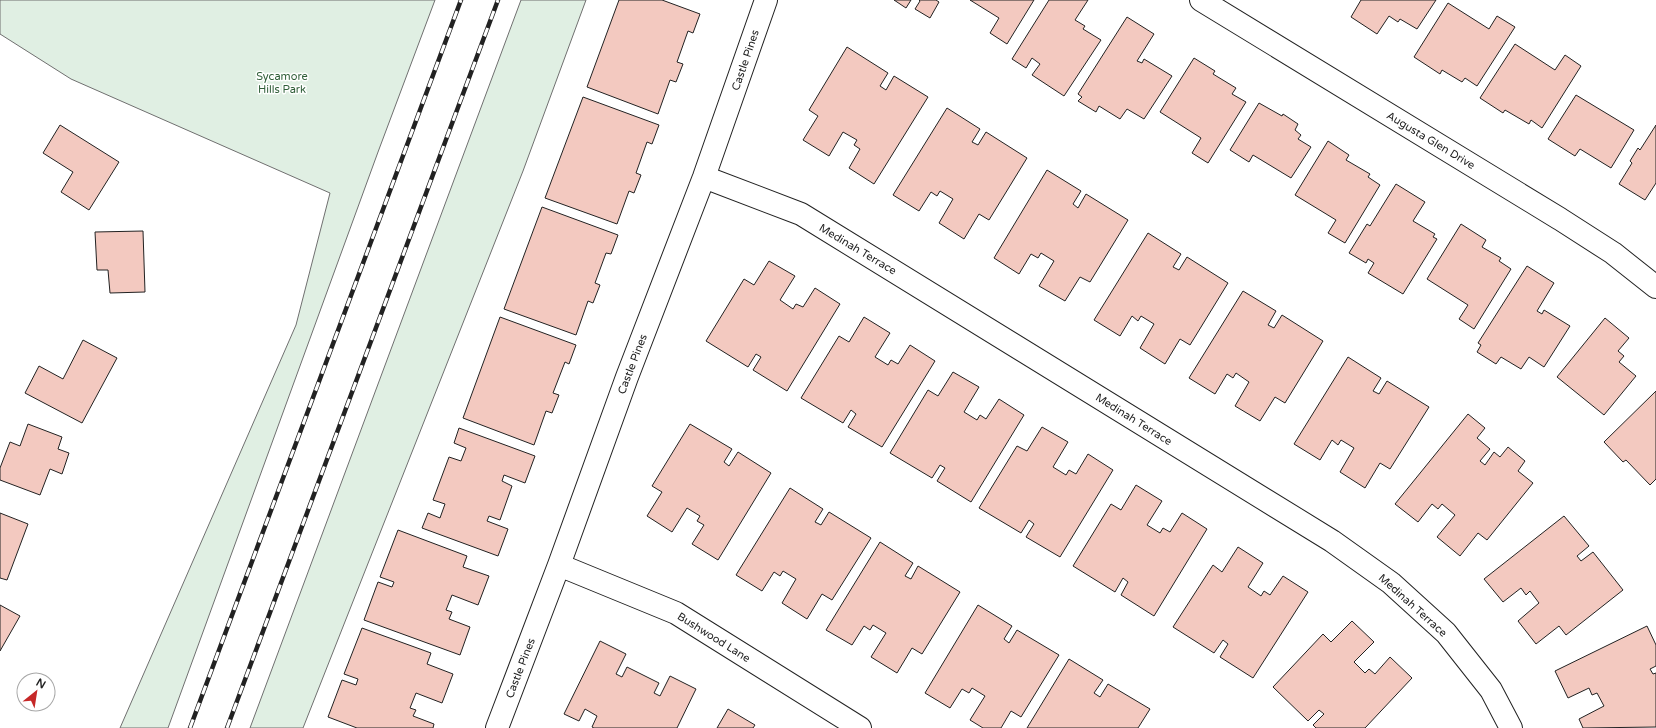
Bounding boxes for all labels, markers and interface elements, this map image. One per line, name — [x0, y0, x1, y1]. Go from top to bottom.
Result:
street label: Castle Pines — [729, 28, 762, 92]
park label: Sycamore Hills Park — [256, 70, 308, 96]
street label: Augusta Glen Drive — [1384, 109, 1477, 172]
street label: Medinah Terrace — [817, 221, 899, 278]
street label: Castle Pines — [615, 332, 650, 396]
street label: Medinah Terrace — [1093, 391, 1174, 448]
street label: Medinah Terrace — [1376, 571, 1450, 640]
street label: Bushwood Lane — [675, 610, 753, 665]
street label: Castle Pines — [503, 636, 538, 700]
north arrow — [16, 672, 56, 712]
text: N — [34, 676, 48, 692]

